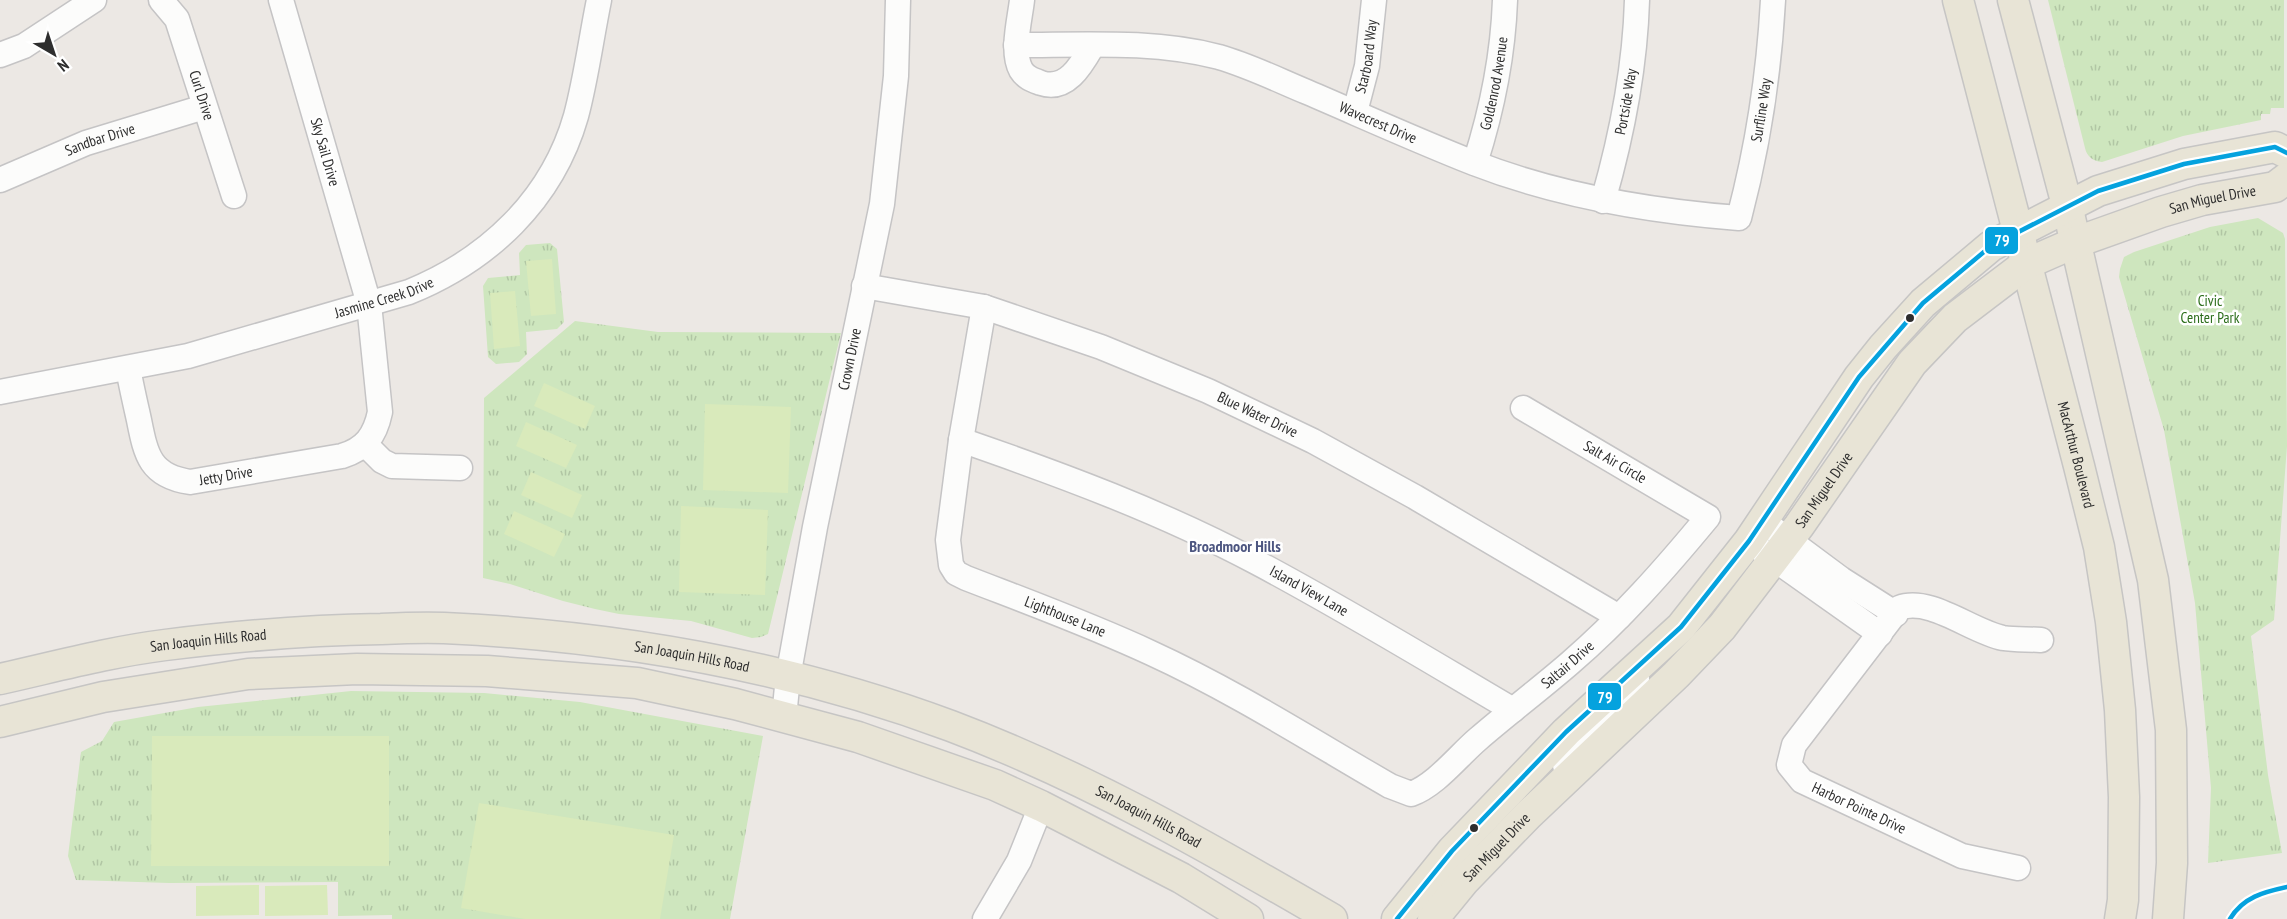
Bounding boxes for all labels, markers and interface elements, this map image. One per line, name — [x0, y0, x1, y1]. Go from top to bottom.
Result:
street label: Starboard Way — [1350, 18, 1381, 95]
north arrow — [24, 24, 84, 84]
street label: Goldenrod Avenue — [1475, 36, 1511, 132]
text: N — [54, 55, 73, 76]
street label: Portside Way — [1610, 67, 1640, 136]
street label: Curl Drive — [185, 68, 219, 122]
street label: Surfline Way — [1746, 77, 1775, 144]
street label: Wavecrest Drive — [1336, 97, 1420, 147]
street label: Sky Sail Drive — [307, 115, 344, 188]
street label: Sandbar Drive — [62, 119, 137, 160]
street label: San Miguel Drive — [2167, 181, 2257, 218]
line badge: 79 — [1984, 226, 2019, 255]
text: 79 — [1994, 230, 2010, 250]
street label: Jasmine Creek Drive — [331, 272, 437, 322]
park label: Civic Center Park — [2180, 291, 2240, 327]
unlabelled marker — [1904, 312, 1916, 324]
street label: Crown Drive — [834, 326, 865, 392]
street label: Blue Water Drive — [1215, 387, 1301, 441]
street label: MacArthur Boulevard — [2054, 400, 2099, 510]
street label: Salt Air Circle — [1580, 436, 1650, 487]
street label: San Miguel Drive — [1791, 448, 1856, 531]
street label: Jetty Drive — [197, 461, 254, 489]
district label: Broadmoor Hills — [1189, 536, 1281, 556]
street label: Island View Lane — [1267, 561, 1352, 620]
street label: Lighthouse Lane — [1022, 591, 1109, 641]
street label: San Joaquin Hills Road — [149, 625, 267, 656]
street label: San Joaquin Hills Road — [633, 636, 751, 676]
street label: Saltair Drive — [1537, 636, 1598, 692]
line badge: 79 — [1587, 682, 1622, 711]
text: 79 — [1597, 687, 1613, 707]
street label: Harbor Pointe Drive — [1809, 777, 1909, 838]
street label: San Joaquin Hills Road — [1093, 781, 1205, 852]
street label: San Miguel Drive — [1459, 809, 1534, 885]
unlabelled marker — [1468, 822, 1480, 834]

